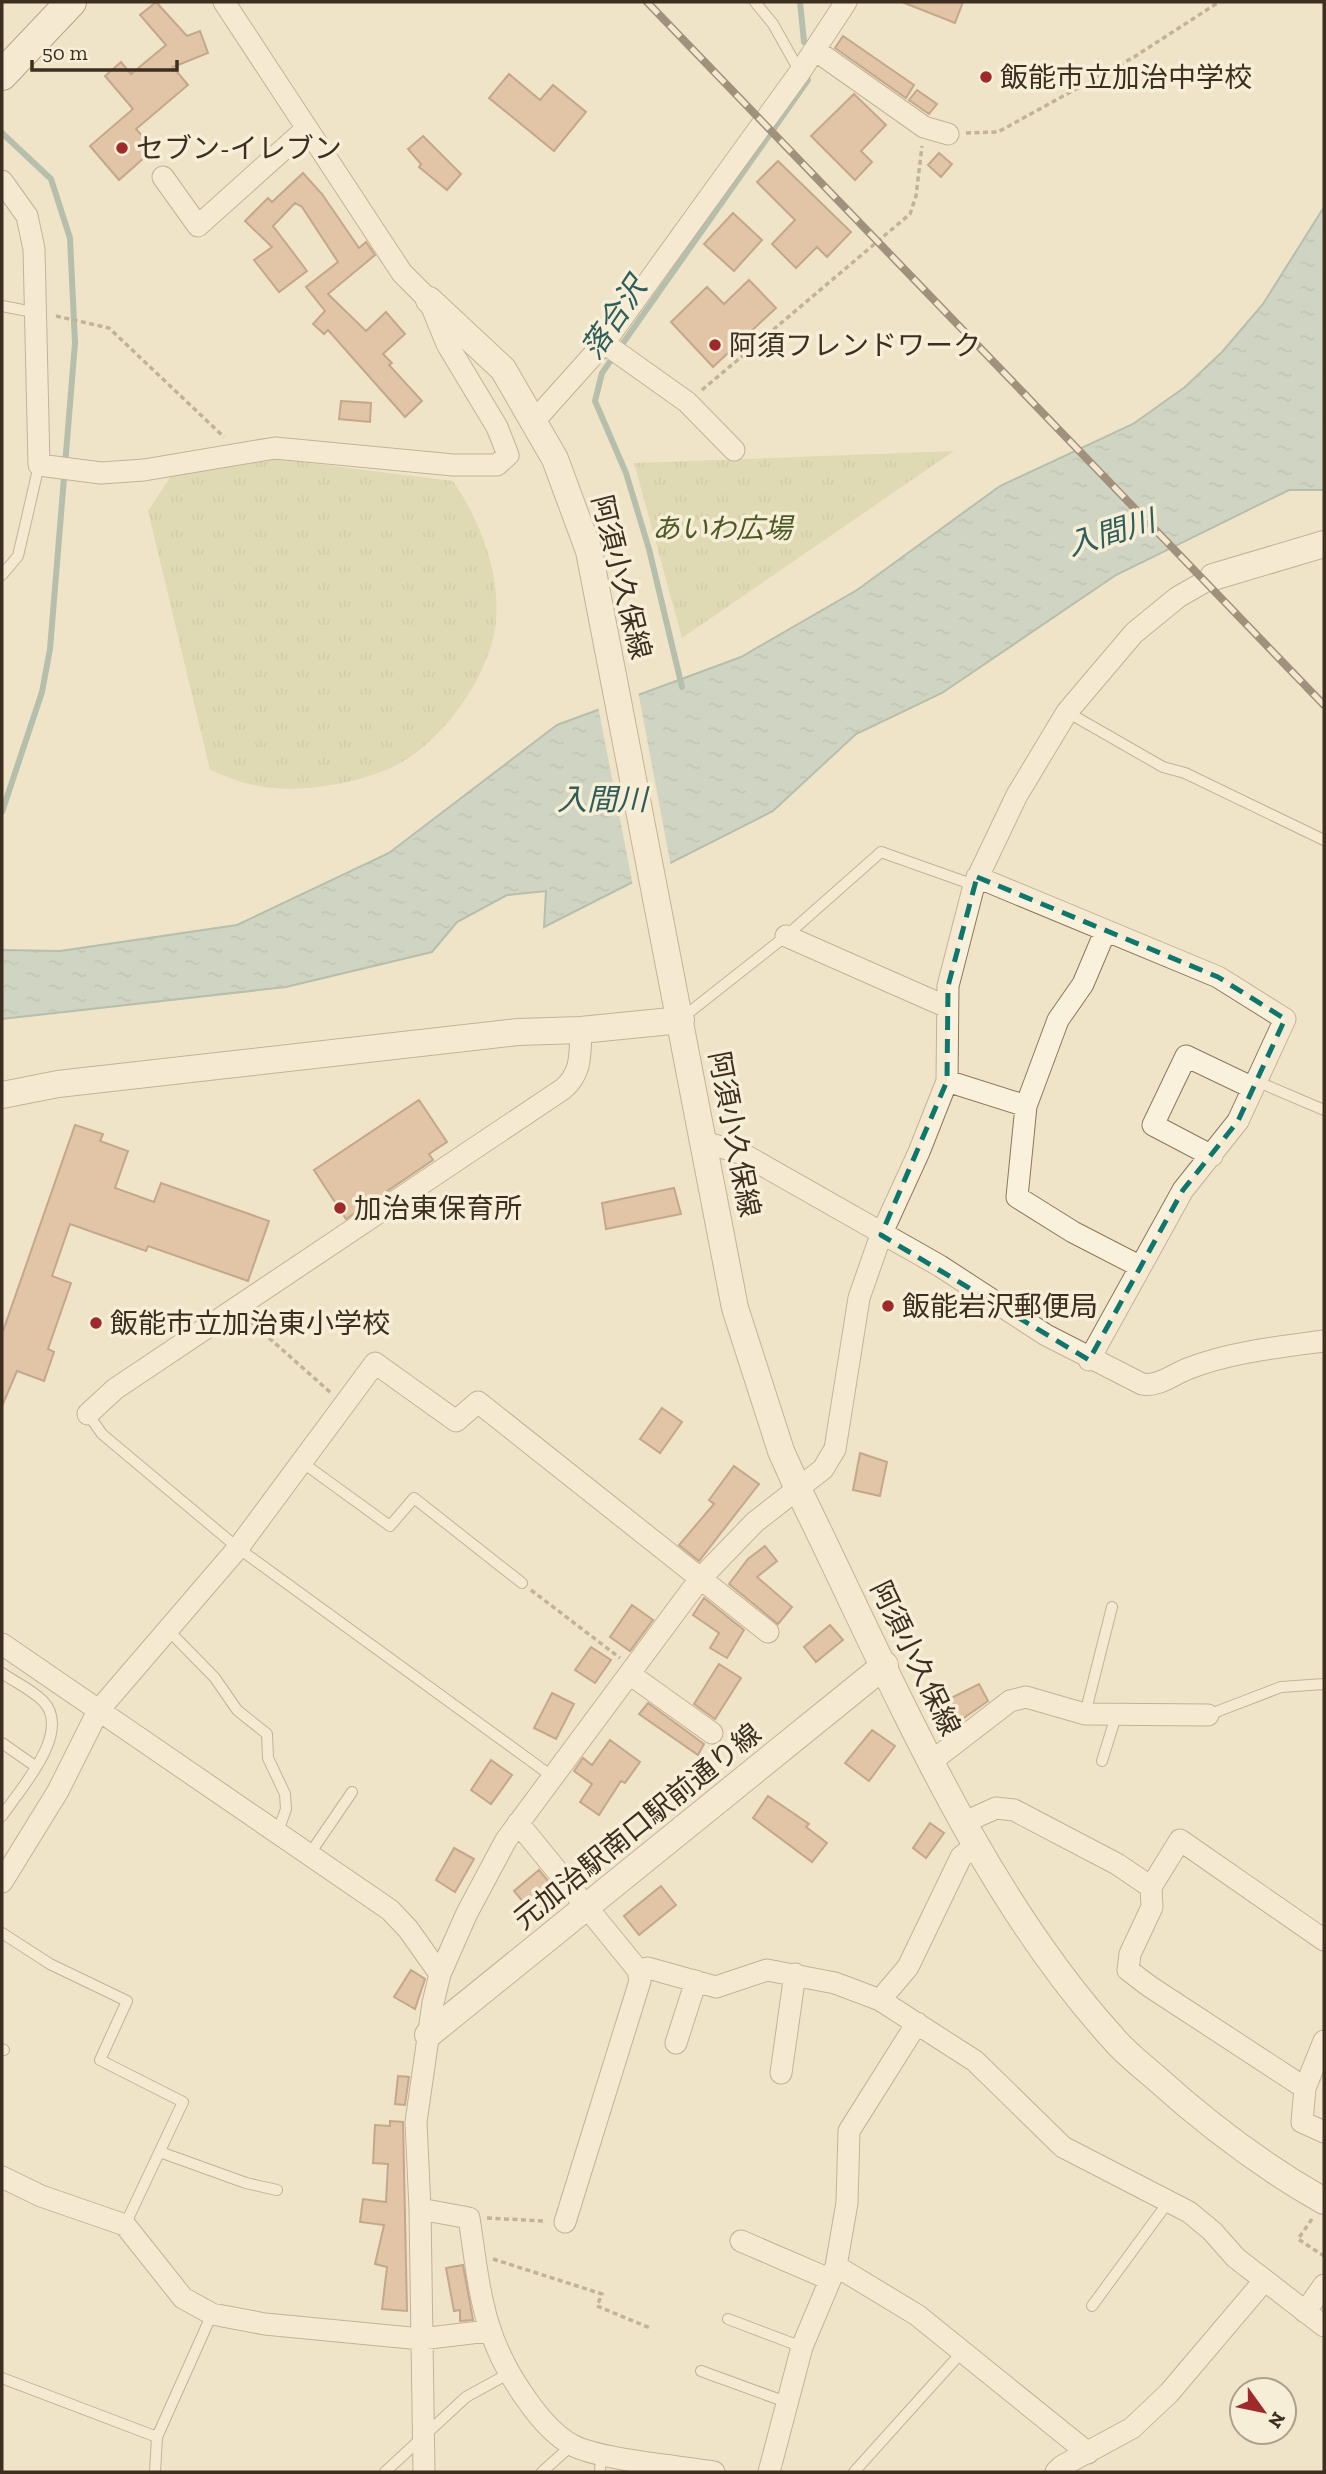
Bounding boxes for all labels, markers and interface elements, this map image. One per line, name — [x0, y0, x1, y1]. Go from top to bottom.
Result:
scale bar — [32, 28, 177, 72]
text: 50 m — [42, 40, 88, 65]
place label: 飯能市立加治中学校 — [1000, 61, 1252, 94]
marker: 飯能市立加治中学校 — [978, 69, 994, 85]
place label: セブン-イレブン — [136, 132, 342, 165]
marker: セブン-イレブン — [114, 140, 130, 156]
water label: 落合沢 — [574, 267, 656, 365]
place label: 阿須フレンドワーク — [729, 329, 981, 362]
marker: 阿須フレンドワーク — [707, 337, 723, 353]
street label: 阿須小久保線 — [585, 492, 658, 663]
water label: 入間川 — [1063, 502, 1162, 563]
park label: あいわ広場 — [652, 512, 795, 545]
water label: 入間川 — [557, 782, 650, 818]
street label: 阿須小久保線 — [702, 1048, 767, 1220]
place label: 加治東保育所 — [354, 1192, 522, 1225]
marker: 加治東保育所 — [332, 1200, 348, 1216]
place label: 飯能岩沢郵便局 — [902, 1290, 1098, 1323]
marker: 飯能岩沢郵便局 — [880, 1298, 896, 1314]
place label: 飯能市立加治東小学校 — [110, 1307, 390, 1340]
marker: 飯能市立加治東小学校 — [88, 1315, 104, 1331]
street label: 阿須小久保線 — [864, 1575, 967, 1741]
street label: 元加治駅南口駅前通り線 — [507, 1717, 767, 1936]
north arrow — [1228, 2376, 1298, 2446]
text: N — [1263, 2408, 1290, 2432]

